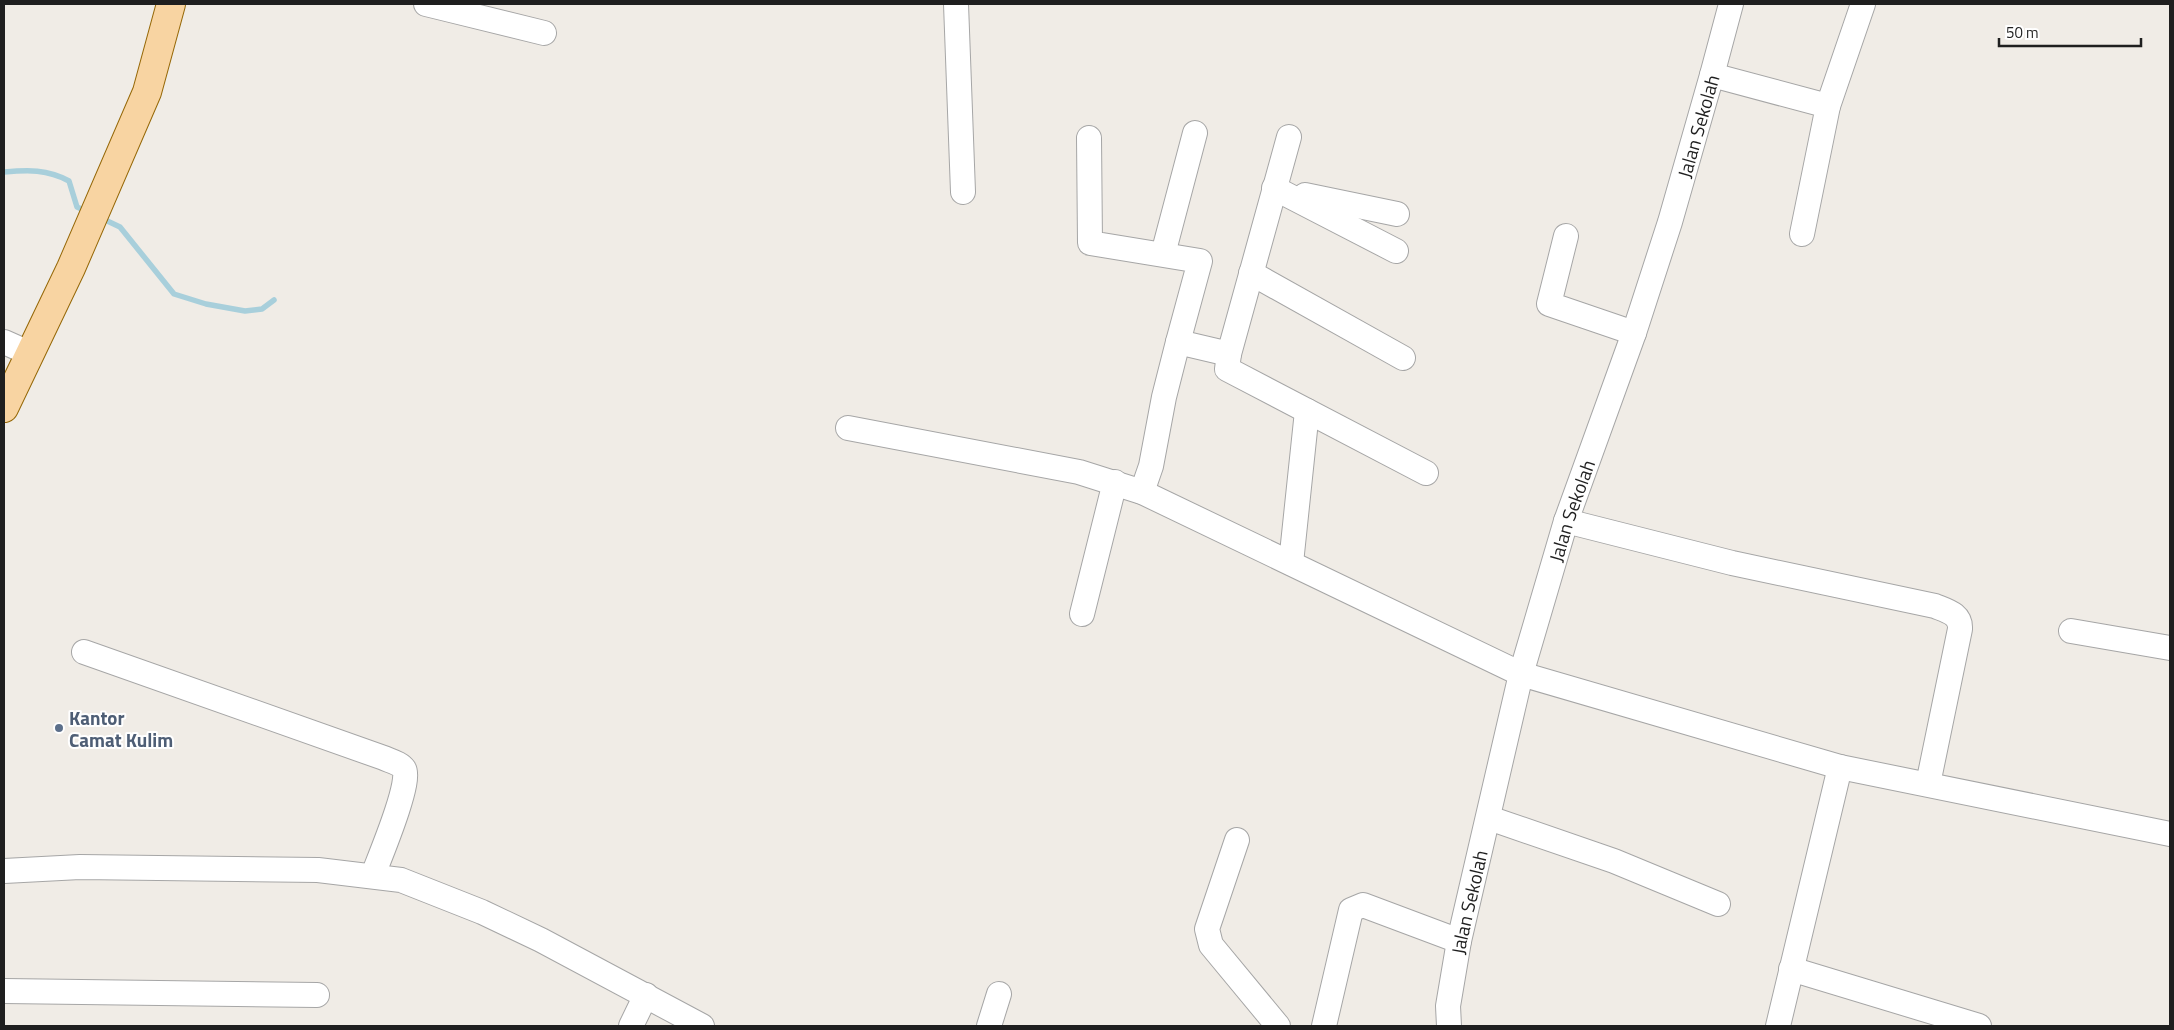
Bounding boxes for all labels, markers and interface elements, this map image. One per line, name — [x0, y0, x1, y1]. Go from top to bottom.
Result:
scale bar — [1999, 15, 2142, 47]
text: 50 m — [2006, 21, 2039, 44]
street label: Jalan Sekolah — [1669, 71, 1726, 181]
street label: Jalan Sekolah — [1540, 455, 1602, 565]
place label: Kantor Camat Kulim — [69, 703, 173, 754]
marker: Kantor Camat Kulim — [53, 722, 65, 734]
street label: Jalan Sekolah — [1443, 847, 1494, 956]

